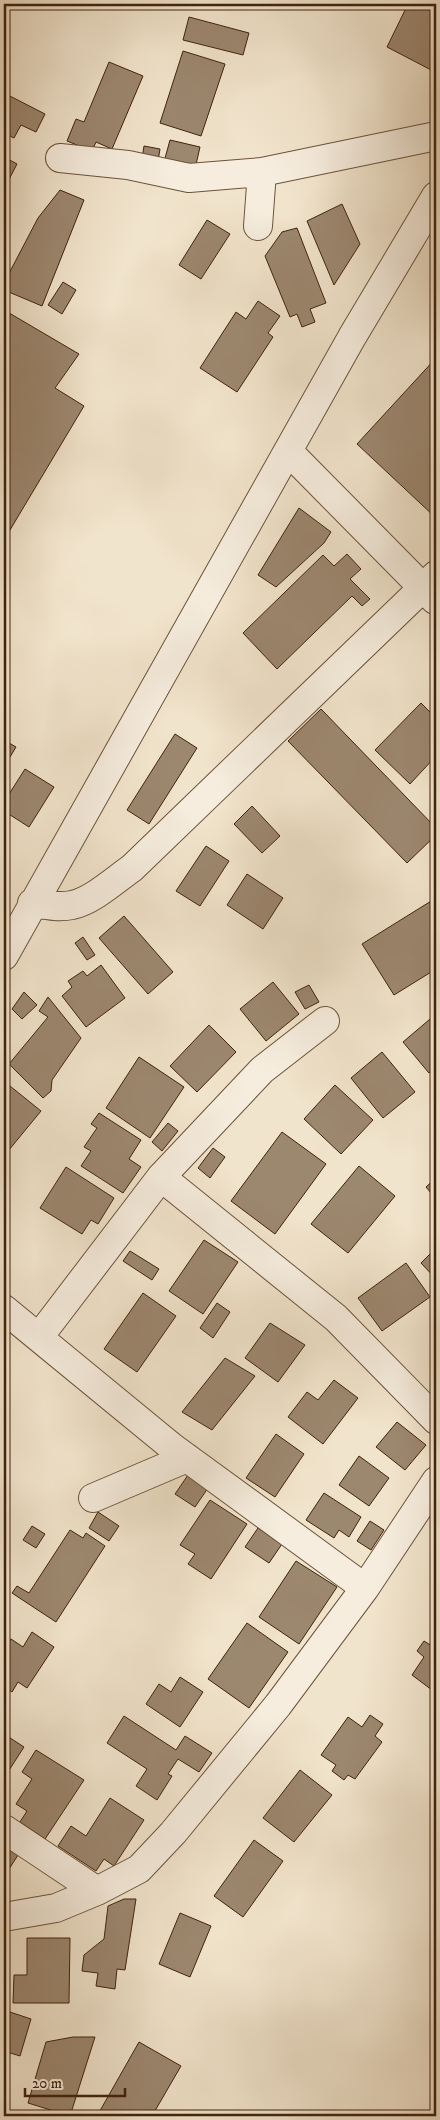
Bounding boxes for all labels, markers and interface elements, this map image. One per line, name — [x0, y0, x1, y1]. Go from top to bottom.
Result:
scale bar — [25, 2065, 125, 2097]
text: 20 m — [32, 2074, 62, 2093]

